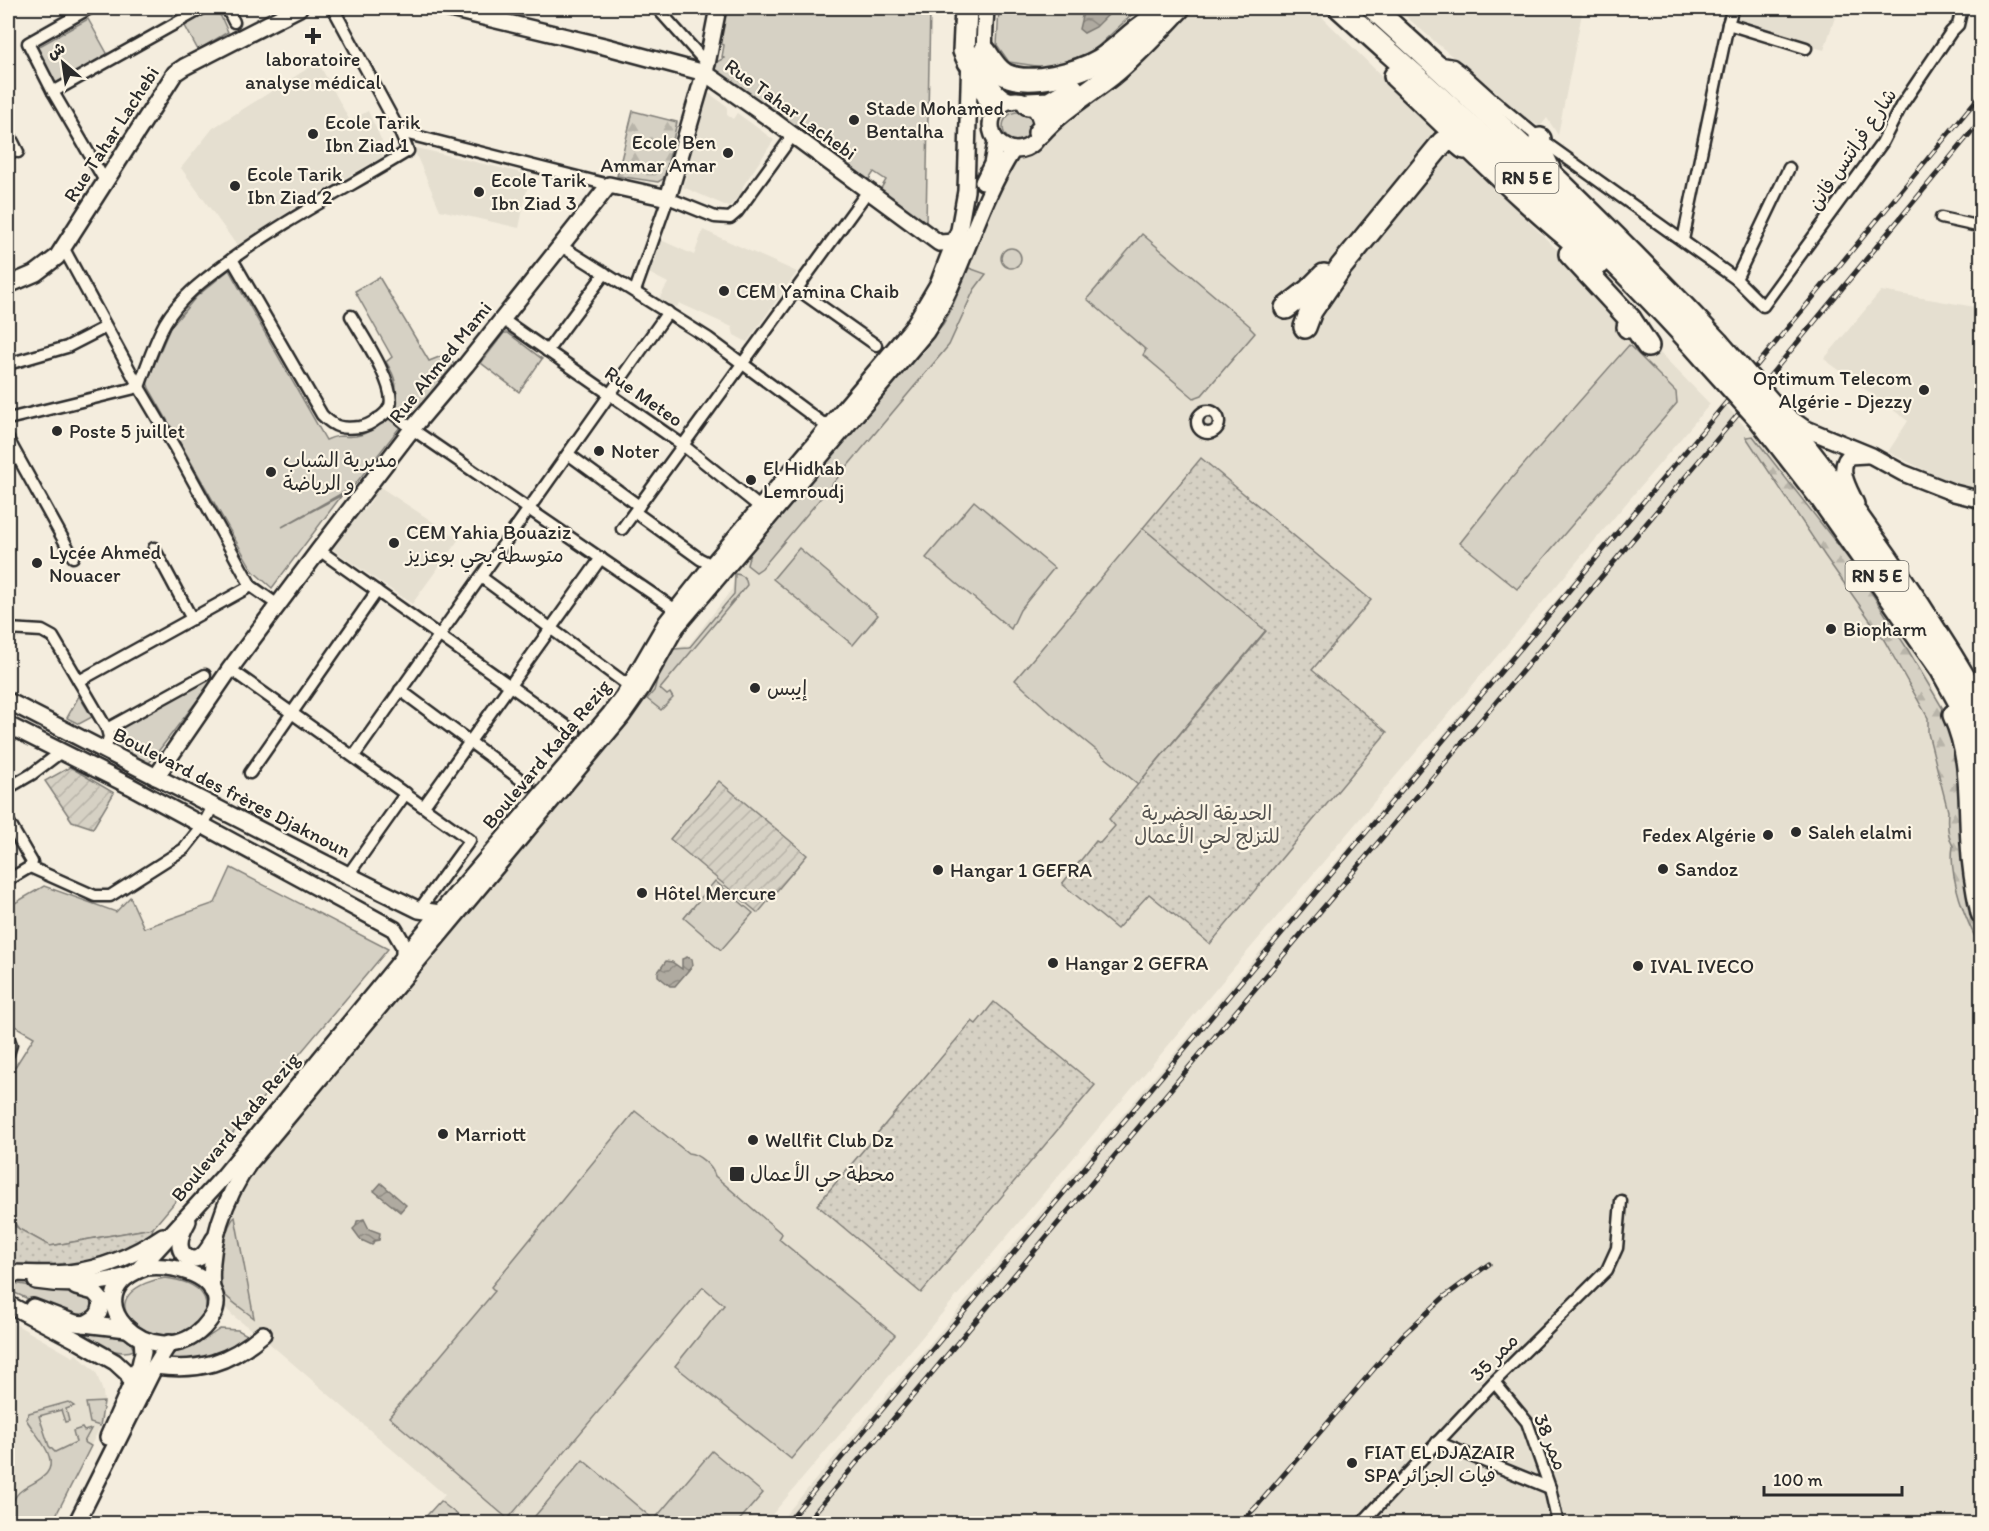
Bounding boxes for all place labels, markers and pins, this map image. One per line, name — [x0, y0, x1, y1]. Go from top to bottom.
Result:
marker: laboratoire analyse médical — [304, 27, 322, 45]
place label: laboratoire analyse médical — [245, 47, 381, 94]
place label: Stade Mohamed Bentalha — [866, 96, 1005, 143]
place label: Ecole Tarik Ibn Ziad 1 — [325, 110, 421, 157]
marker: Stade Mohamed Bentalha — [847, 113, 861, 127]
marker: Ecole Tarik Ibn Ziad 1 — [306, 127, 320, 141]
place label: Ecole Ben Ammar Amar — [600, 130, 716, 177]
marker: Ecole Ben Ammar Amar — [721, 146, 735, 160]
place label: Ecole Tarik Ibn Ziad 2 — [247, 162, 343, 209]
place label: Ecole Tarik Ibn Ziad 3 — [491, 168, 587, 215]
marker: Ecole Tarik Ibn Ziad 2 — [228, 179, 242, 193]
marker: Ecole Tarik Ibn Ziad 3 — [472, 185, 486, 199]
place label: CEM Yamina Chaib — [736, 279, 899, 303]
marker: CEM Yamina Chaib — [717, 284, 731, 298]
place label: Optimum Telecom Algérie - Djezzy — [1753, 366, 1913, 413]
marker: Optimum Telecom Algérie - Djezzy — [1917, 383, 1931, 397]
place label: Poste 5 juillet — [69, 419, 185, 443]
marker: Poste 5 juillet — [50, 424, 64, 438]
place label: Noter — [611, 439, 660, 463]
marker: Noter — [592, 444, 606, 458]
place label: مديرية الشباب و الرياضة — [283, 448, 397, 495]
place label: El Hidhab Lemroudj — [763, 456, 845, 503]
marker: مديرية الشباب و الرياضة — [264, 465, 278, 479]
marker: El Hidhab Lemroudj — [744, 473, 758, 487]
place label: CEM Yahia Bouaziz متوسطة يحي بوعزيز — [404, 520, 571, 573]
marker: CEM Yahia Bouaziz متوسطة يحي بوعزيز — [387, 536, 401, 550]
place label: Lycée Ahmed Nouacer — [49, 540, 162, 587]
marker: Lycée Ahmed Nouacer — [30, 556, 44, 570]
place label: Biopharm — [1843, 617, 1927, 641]
marker: Biopharm — [1824, 622, 1838, 636]
place label: إيبس — [767, 676, 807, 701]
marker: إيبس — [748, 681, 762, 695]
place label: Saleh elalmi — [1808, 820, 1912, 844]
place label: Fedex Algérie — [1642, 823, 1756, 847]
marker: Saleh elalmi — [1789, 825, 1803, 839]
marker: Fedex Algérie — [1761, 828, 1775, 842]
place label: Sandoz — [1675, 857, 1739, 881]
place label: Hangar 1 GEFRA — [950, 858, 1092, 882]
marker: Sandoz — [1656, 862, 1670, 876]
marker: Hangar 1 GEFRA — [931, 863, 945, 877]
place label: Hôtel Mercure — [654, 881, 776, 905]
marker: Hôtel Mercure — [635, 886, 649, 900]
place label: Hangar 2 GEFRA — [1065, 951, 1209, 975]
place label: IVAL IVECO — [1650, 954, 1754, 978]
marker: Hangar 2 GEFRA — [1046, 956, 1060, 970]
marker: IVAL IVECO — [1631, 959, 1645, 973]
place label: Marriott — [455, 1122, 526, 1146]
marker: Marriott — [436, 1127, 450, 1141]
place label: Wellfit Club Dz — [765, 1128, 894, 1152]
marker: Wellfit Club Dz — [746, 1133, 760, 1147]
place label: محطة حي الأعمال — [750, 1161, 895, 1192]
marker: محطة حي الأعمال — [728, 1165, 746, 1183]
place label: FIAT EL DJAZAIR SPA فيات الجزائر — [1364, 1440, 1515, 1487]
marker: FIAT EL DJAZAIR SPA فيات الجزائر — [1345, 1456, 1359, 1470]

